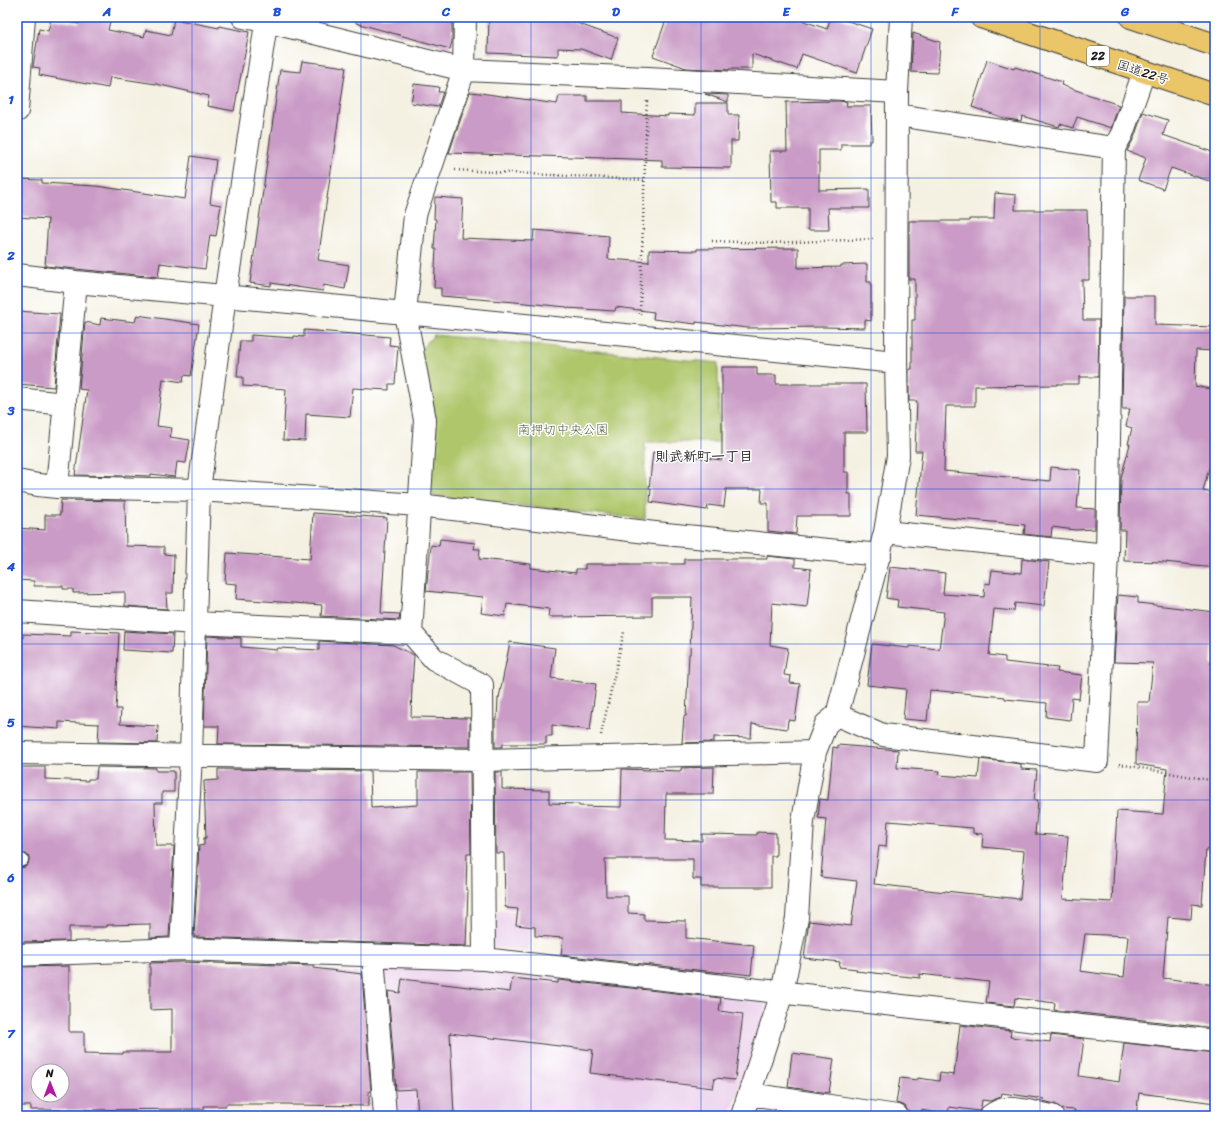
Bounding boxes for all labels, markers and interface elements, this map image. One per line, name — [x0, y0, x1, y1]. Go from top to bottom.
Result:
text: A — [102, 0, 111, 23]
text: B — [273, 0, 282, 23]
text: C — [441, 0, 451, 23]
text: D — [612, 0, 620, 23]
text: E — [782, 0, 791, 23]
text: F — [950, 0, 959, 23]
text: G — [1120, 0, 1130, 23]
road number: 22 — [1087, 46, 1109, 66]
street label: 国道22号 — [1114, 53, 1172, 91]
text: 1 — [8, 88, 14, 111]
text: 2 — [6, 244, 15, 267]
text: 3 — [6, 399, 15, 422]
park label: 南押切中央公園 — [517, 418, 609, 441]
district label: 則武新町一丁目 — [655, 444, 753, 469]
text: 4 — [6, 555, 16, 578]
text: 5 — [7, 711, 15, 734]
text: 6 — [6, 866, 15, 889]
text: 7 — [7, 1022, 16, 1045]
north arrow — [30, 1063, 70, 1103]
text: N — [45, 1064, 54, 1083]

